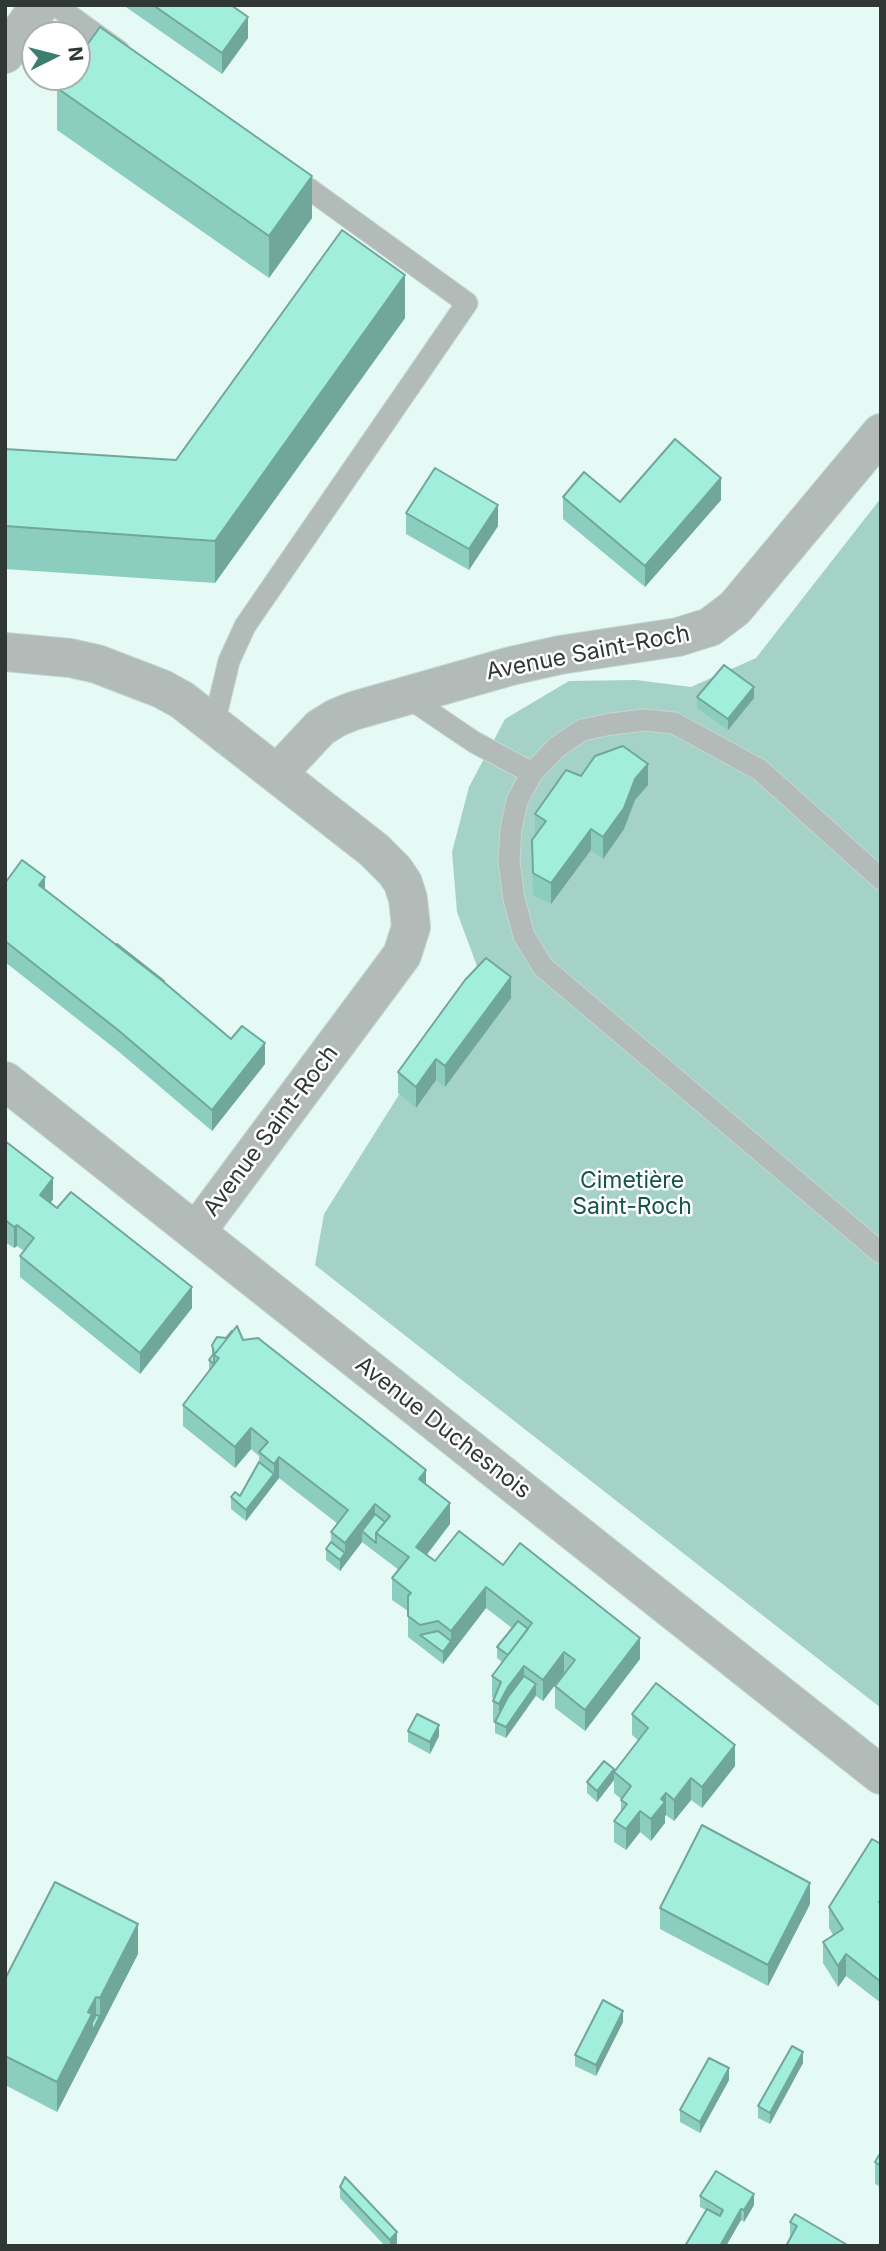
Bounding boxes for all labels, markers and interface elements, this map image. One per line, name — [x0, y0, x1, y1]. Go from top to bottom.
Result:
north arrow — [21, 21, 91, 91]
text: N — [63, 46, 88, 62]
street label: Avenue Saint-Roch — [484, 620, 692, 686]
street label: Avenue Saint-Roch — [198, 1040, 344, 1222]
park label: Cimetière Saint-Roch — [572, 1167, 692, 1221]
street label: Avenue Duchesnois — [350, 1351, 536, 1505]

